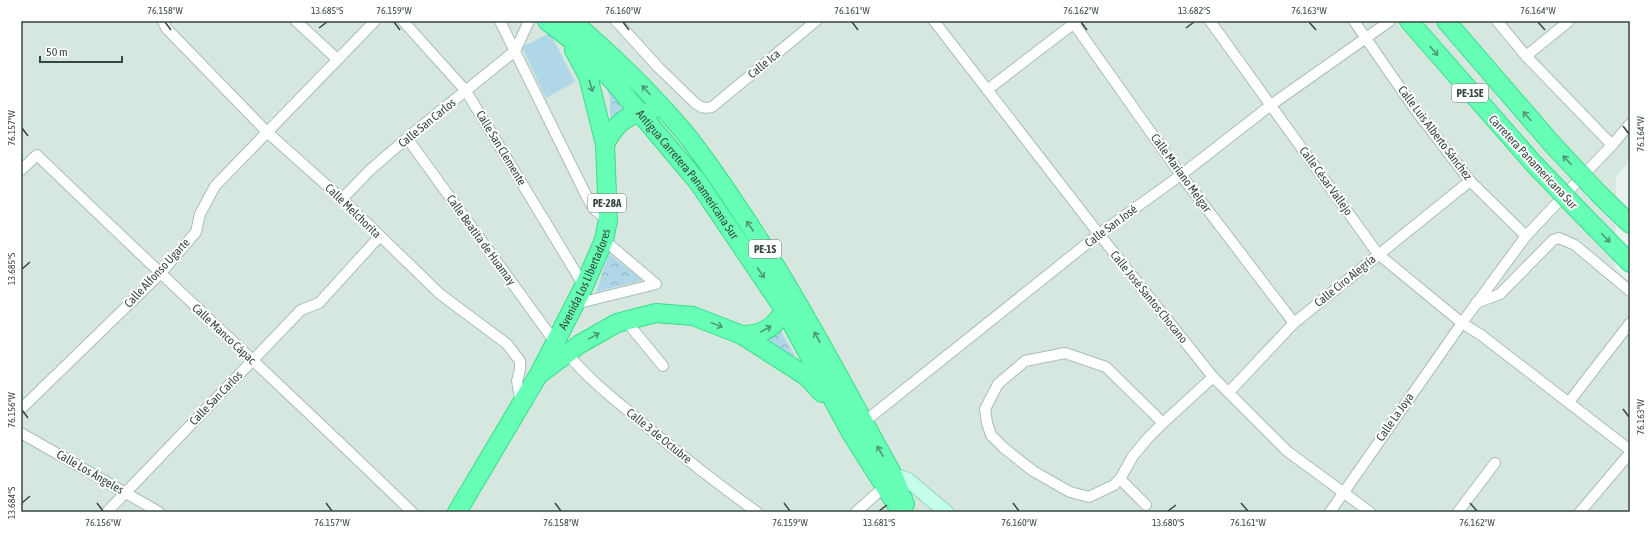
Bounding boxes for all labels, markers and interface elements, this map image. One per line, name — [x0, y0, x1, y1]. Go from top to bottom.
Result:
text: 76.158°W — [147, 5, 183, 16]
text: 13.685°S — [311, 5, 343, 16]
text: 76.159°W — [376, 5, 412, 16]
text: 76.160°W — [605, 5, 641, 16]
text: 76.161°W — [834, 5, 870, 16]
text: 76.162°W — [1063, 5, 1099, 16]
text: 13.682°S — [1178, 5, 1210, 16]
text: 76.163°W — [1291, 5, 1327, 16]
text: 76.164°W — [1520, 5, 1556, 16]
scale bar — [40, 38, 122, 64]
text: 50 m — [46, 45, 68, 59]
one-way arrow — [1430, 45, 1439, 56]
street label: Calle Ica — [745, 47, 783, 81]
one-way arrow — [588, 79, 595, 92]
street label: Calle Luis Alberto Sánchez — [1395, 83, 1475, 183]
road number: PE-1SE — [1452, 84, 1488, 102]
one-way arrow — [641, 85, 650, 95]
street label: Calle San Carlos — [395, 96, 459, 150]
street label: Antigua Carretera Panamericana Sur — [633, 107, 742, 242]
street label: Calle San Clemente — [473, 108, 529, 188]
text: 76.157°W — [6, 110, 17, 146]
one-way arrow — [1522, 111, 1532, 121]
street label: Carretera Panamericana Sur — [1486, 112, 1580, 212]
text: 76.164°W — [1635, 116, 1646, 152]
street label: Calle Mariano Melgar — [1148, 131, 1214, 215]
street label: Calle César Vallejo — [1296, 144, 1356, 218]
one-way arrow — [1562, 155, 1571, 165]
street label: Calle Melchorita — [322, 181, 384, 241]
street label: Calle Beatita de Huamay — [444, 192, 518, 288]
road number: PE-28A — [588, 194, 626, 212]
street label: Calle San José — [1082, 202, 1140, 250]
one-way arrow — [746, 220, 754, 232]
street label: Avenida Los Libertadores — [556, 228, 613, 332]
one-way arrow — [1601, 233, 1611, 243]
street label: Calle Alfonso Ugarte — [121, 236, 193, 310]
road number: PE-1S — [749, 240, 781, 258]
street label: Calle José Santos Chocano — [1107, 248, 1191, 346]
street label: Calle Ciro Alegría — [1312, 252, 1378, 310]
text: 13.685°S — [6, 253, 17, 285]
one-way arrow — [757, 267, 765, 279]
street label: Calle Manco Cápac — [189, 301, 259, 368]
one-way arrow — [711, 322, 723, 330]
one-way arrow — [760, 324, 772, 332]
one-way arrow — [588, 332, 600, 339]
one-way arrow — [813, 332, 821, 344]
street label: Calle San Carlos — [187, 368, 245, 428]
street label: Calle La Joya — [1373, 390, 1417, 444]
text: 76.156°W — [6, 392, 17, 428]
text: 76.163°W — [1635, 399, 1646, 435]
street label: Calle 3 de Octubre — [624, 405, 694, 467]
one-way arrow — [876, 445, 883, 457]
street label: Calle Los Ángeles — [54, 447, 126, 497]
text: 13.684°S — [6, 487, 17, 519]
text: 76.156°W — [85, 517, 121, 528]
text: 76.157°W — [314, 517, 350, 528]
text: 76.158°W — [543, 517, 579, 528]
text: 76.159°W — [772, 517, 808, 528]
text: 13.681°S — [863, 517, 895, 528]
text: 76.160°W — [1001, 517, 1037, 528]
text: 13.680°S — [1152, 517, 1184, 528]
text: 76.161°W — [1230, 517, 1266, 528]
text: 76.162°W — [1459, 517, 1495, 528]

